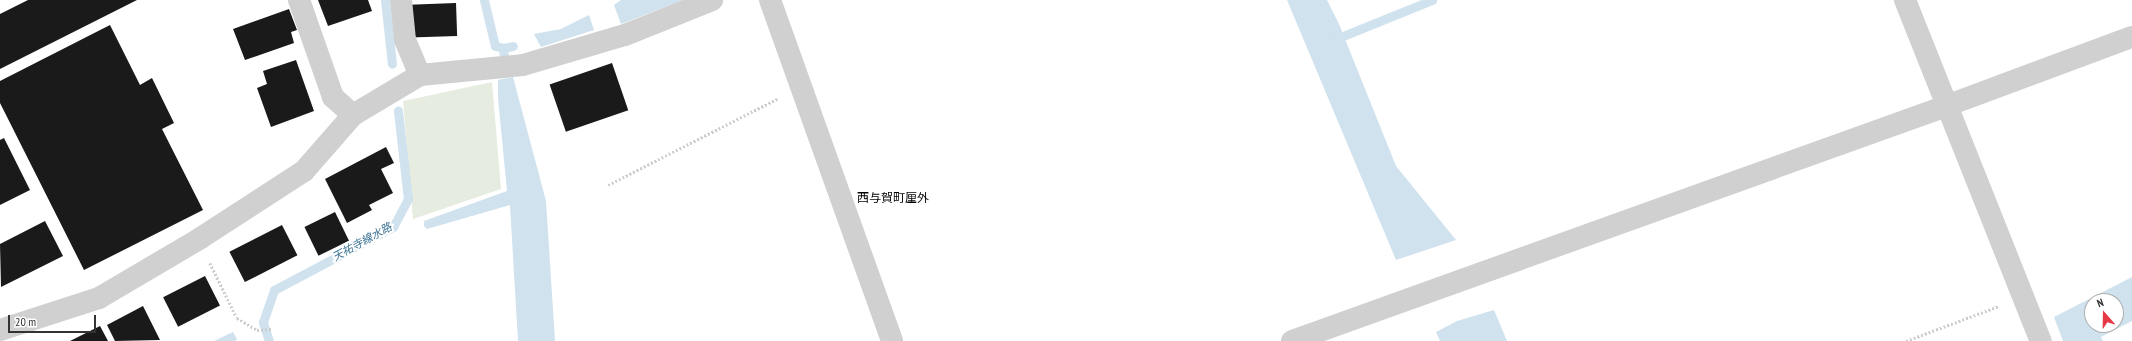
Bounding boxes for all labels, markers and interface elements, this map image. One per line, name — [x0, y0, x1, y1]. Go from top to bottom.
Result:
district label: 西与賀町厘外 — [857, 191, 929, 205]
water label: 天祐寺線水路 — [330, 220, 394, 264]
north arrow — [2084, 293, 2124, 333]
text: N — [2095, 295, 2105, 310]
scale bar — [10, 307, 98, 333]
text: 20 m — [15, 314, 36, 329]

